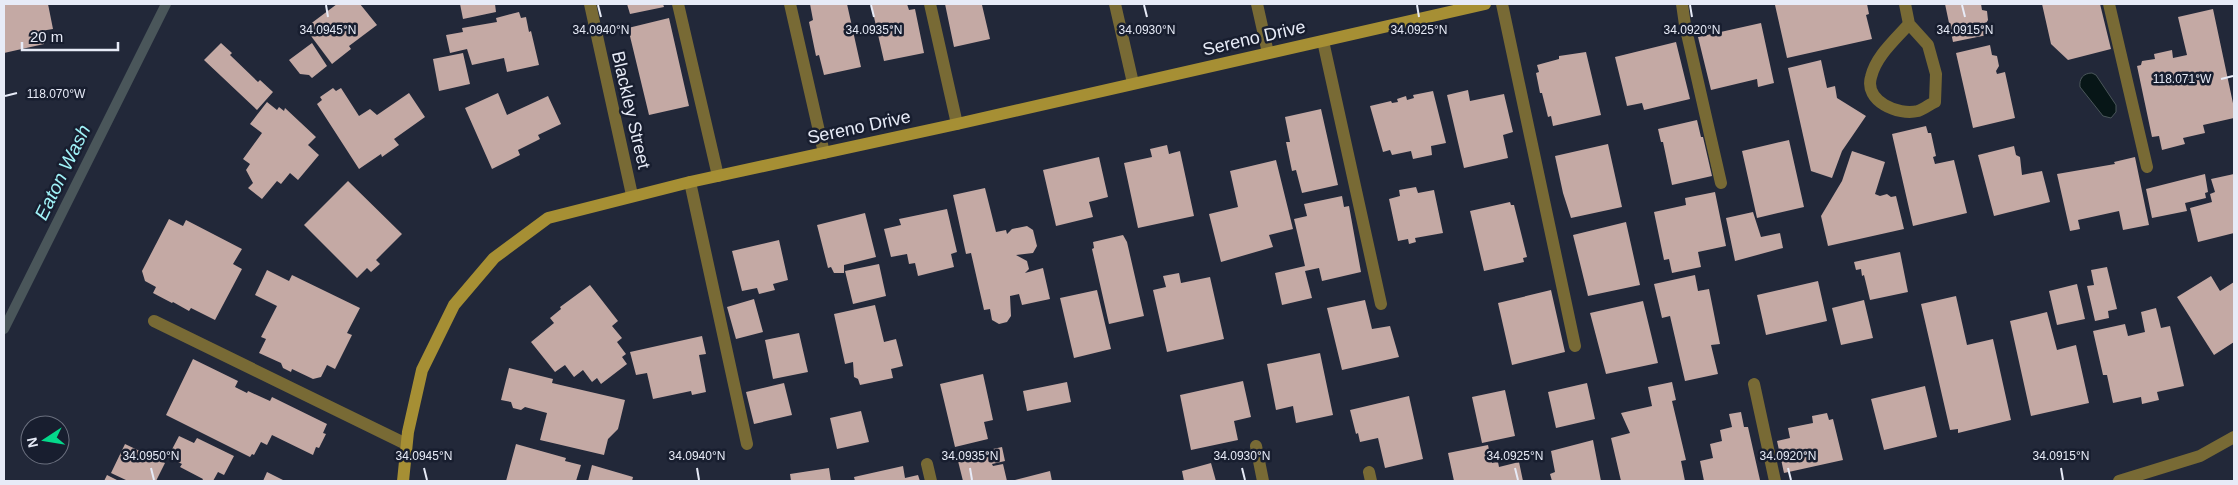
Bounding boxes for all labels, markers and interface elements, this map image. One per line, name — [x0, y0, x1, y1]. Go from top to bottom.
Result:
street label: Sereno Drive — [1201, 16, 1307, 60]
scale bar — [22, 20, 119, 52]
text: 34.0945°N — [300, 23, 356, 37]
text: 34.0940°N — [573, 23, 629, 37]
text: 34.0935°N — [846, 23, 902, 37]
text: 34.0930°N — [1119, 23, 1175, 37]
text: 34.0925°N — [1391, 23, 1447, 37]
text: 34.0920°N — [1664, 23, 1720, 37]
text: 34.0915°N — [1937, 23, 1993, 37]
text: 20 m — [30, 28, 63, 45]
street label: Blackley Street — [608, 49, 654, 171]
text: 118.071°W — [2153, 72, 2212, 86]
text: 118.070°W — [27, 87, 86, 101]
street label: Sereno Drive — [806, 106, 912, 148]
water label: Eaton Wash — [30, 121, 94, 223]
north arrow — [20, 415, 70, 465]
text: N — [23, 436, 41, 449]
text: 34.0950°N — [123, 449, 179, 463]
text: 34.0945°N — [396, 449, 452, 463]
text: 34.0940°N — [669, 449, 725, 463]
text: 34.0935°N — [942, 449, 998, 463]
text: 34.0930°N — [1214, 449, 1270, 463]
text: 34.0925°N — [1487, 449, 1543, 463]
text: 34.0920°N — [1760, 449, 1816, 463]
text: 34.0915°N — [2033, 449, 2089, 463]

